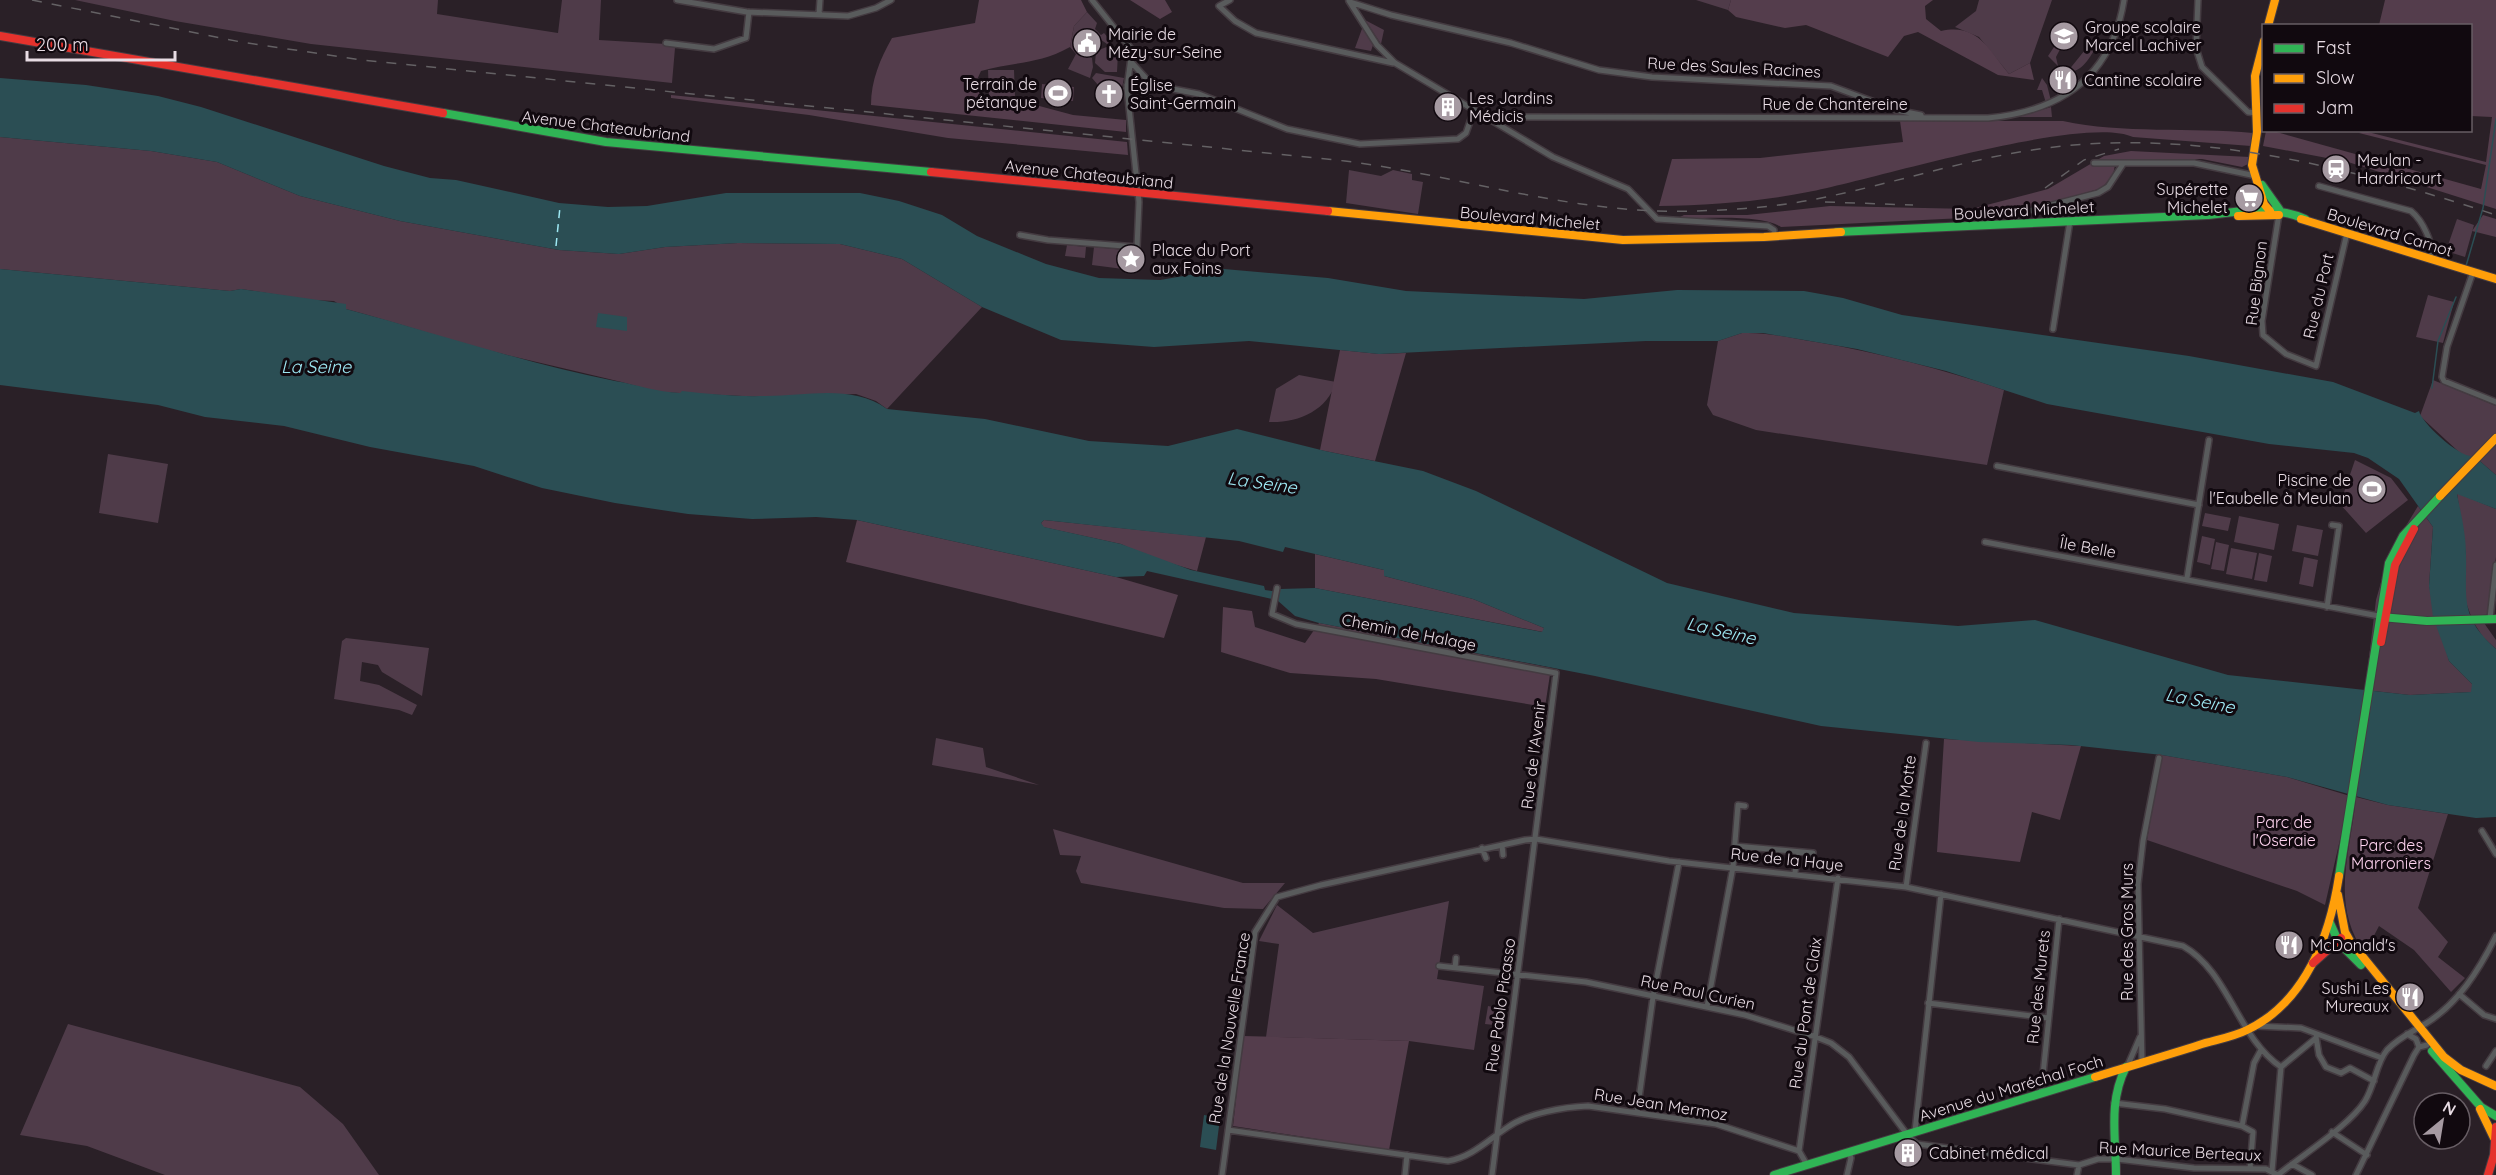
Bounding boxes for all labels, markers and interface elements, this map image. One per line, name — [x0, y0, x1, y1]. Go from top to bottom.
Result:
place label: Groupe scolaire Marcel Lachiver — [2085, 17, 2202, 55]
school or university icon: Groupe scolaire Marcel Lachiver — [2048, 20, 2080, 52]
scale bar — [27, 24, 176, 62]
place label: Mairie de Mézy-sur-Seine — [1108, 24, 1222, 62]
legend — [2262, 24, 2472, 132]
public building icon: Mairie de Mézy-sur-Seine — [1071, 27, 1103, 59]
text: 200 m — [36, 33, 89, 56]
text: Fast — [2316, 36, 2351, 59]
street label: Rue des Saules Racines — [1647, 52, 1821, 82]
restaurant icon: Cantine scolaire — [2047, 64, 2079, 96]
text: Slow — [2316, 66, 2354, 89]
place label: Cantine scolaire — [2084, 70, 2202, 90]
place label: Terrain de pétanque — [963, 74, 1037, 112]
place label: Église Saint-Germain — [1130, 75, 1236, 113]
sports icon: Terrain de pétanque — [1042, 77, 1074, 109]
church icon: Église Saint-Germain — [1093, 78, 1125, 110]
place label: Les Jardins Médicis — [1469, 88, 1553, 126]
building icon: Les Jardins Médicis — [1432, 91, 1464, 123]
street label: Rue de Chantereine — [1762, 94, 1908, 114]
text: Jam — [2316, 96, 2354, 119]
street label: Avenue Chateaubriand — [521, 106, 691, 146]
place label: Meulan - Hardricourt — [2357, 150, 2442, 188]
station icon: Meulan - Hardricourt — [2320, 153, 2352, 185]
street label: Avenue Chateaubriand — [1004, 155, 1174, 193]
place label: Supérette Michelet — [2157, 179, 2228, 217]
supermarket icon: Supérette Michelet — [2233, 182, 2265, 214]
street label: Boulevard Michelet — [1953, 196, 2095, 224]
street label: Boulevard Michelet — [1459, 202, 1601, 234]
street label: Boulevard Carnot — [2325, 203, 2455, 261]
place label: Place du Port aux Foins — [1152, 240, 1251, 278]
street label: Rue Bignon — [2241, 240, 2271, 326]
place icon: Place du Port aux Foins — [1115, 243, 1147, 275]
street label: Rue du Port — [2298, 251, 2338, 341]
water label: La Seine — [281, 355, 352, 378]
water label: La Seine — [1226, 466, 1299, 499]
place label: Piscine de l'Eaubelle à Meulan — [2209, 470, 2351, 508]
sports icon: Piscine de l'Eaubelle à Meulan — [2356, 473, 2388, 505]
street label: Île Belle — [2058, 532, 2118, 562]
street label: Chemin de Halage — [1340, 609, 1478, 655]
water label: La Seine — [1684, 611, 1759, 650]
water label: La Seine — [2163, 683, 2238, 719]
street label: Rue de l'Avenir — [1516, 700, 1550, 810]
street label: Rue de la Motte — [1884, 754, 1920, 872]
park label: Parc de l'Oseraie — [2252, 812, 2316, 850]
park label: Parc des Marroniers — [2351, 835, 2431, 873]
street label: Rue de la Haye — [1730, 843, 1844, 875]
street label: Rue des Gros Murs — [2117, 863, 2137, 1001]
street label: Rue des Murets — [2022, 929, 2054, 1045]
restaurant icon: McDonald's — [2273, 929, 2305, 961]
street label: Rue de la Nouvelle France — [1204, 931, 1254, 1125]
place label: McDonald's — [2310, 935, 2396, 955]
street label: Rue du Pont de Claix — [1784, 936, 1826, 1090]
street label: Rue Pablo Picasso — [1481, 937, 1519, 1073]
street label: Rue Paul Curien — [1639, 970, 1757, 1014]
place label: Sushi Les Mureaux — [2321, 978, 2389, 1016]
restaurant icon: Sushi Les Mureaux — [2394, 981, 2426, 1013]
street label: Avenue du Maréchal Foch — [1917, 1050, 2105, 1126]
street label: Rue Jean Mermoz — [1593, 1084, 1729, 1124]
north arrow — [2412, 1091, 2472, 1151]
text: N — [2439, 1096, 2460, 1120]
building icon: Cabinet médical — [1892, 1137, 1924, 1169]
street label: Rue Maurice Berteaux — [2098, 1137, 2262, 1165]
place label: Cabinet médical — [1929, 1143, 2049, 1163]

